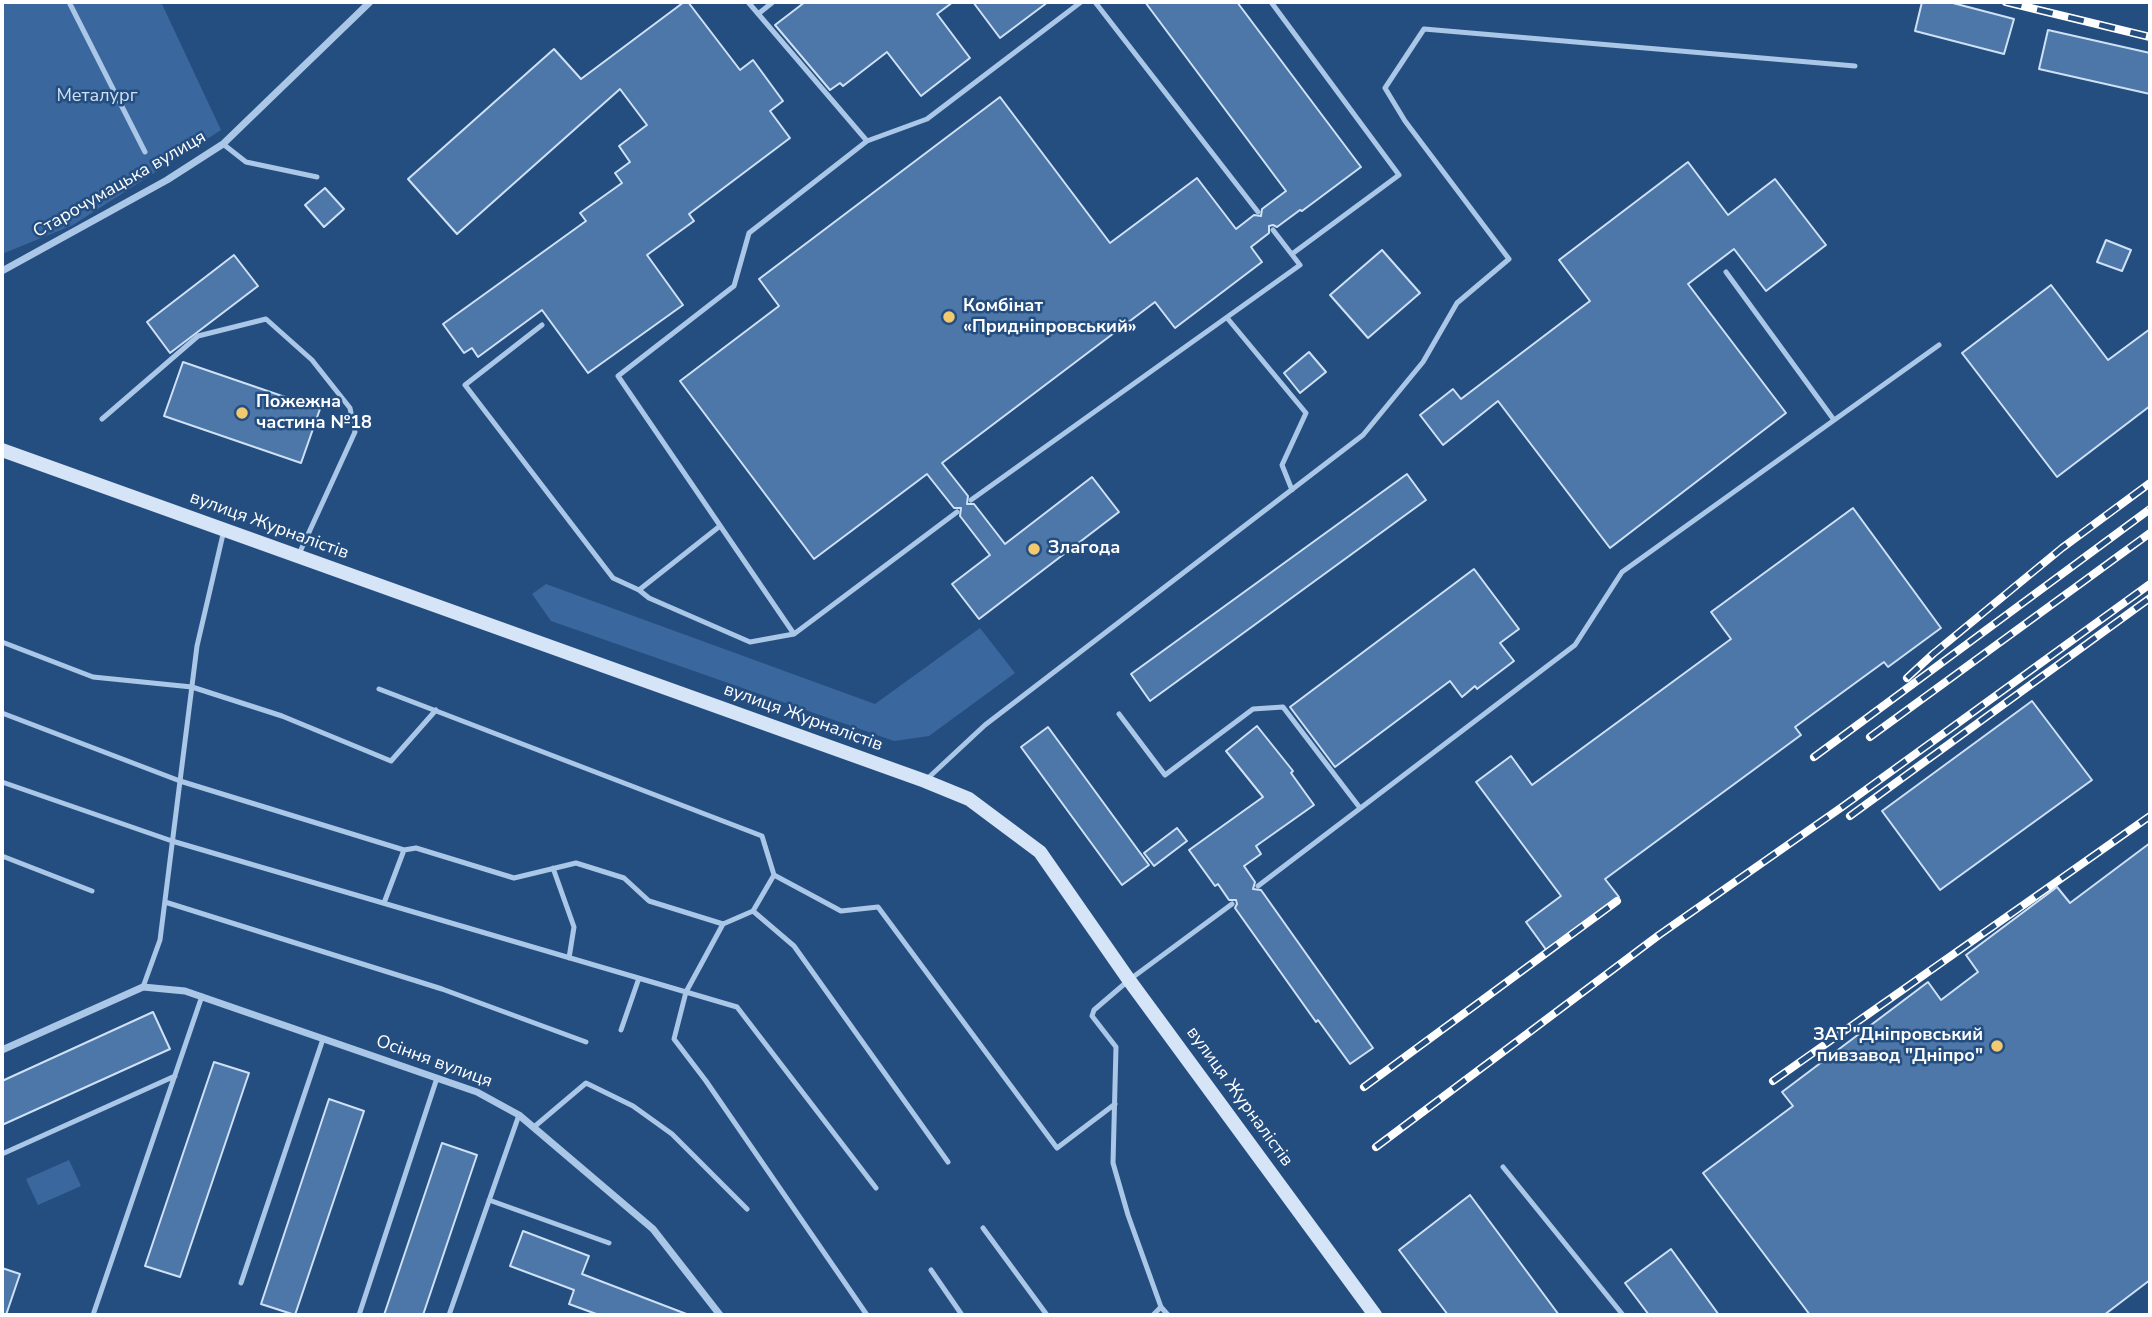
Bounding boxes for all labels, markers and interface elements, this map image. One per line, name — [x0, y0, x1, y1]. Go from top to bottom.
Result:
park label: Металург — [56, 86, 138, 108]
street label: Старочумацька вулиця — [30, 127, 210, 243]
place label: Комбінат «Придніпровський» — [963, 296, 1137, 338]
marker: Комбінат «Придніпровський» — [941, 309, 957, 325]
place label: Пожежна частина №18 — [256, 392, 372, 434]
marker: Пожежна частина №18 — [234, 405, 250, 421]
street label: вулиця Журналістів — [187, 487, 351, 565]
place label: Злагода — [1048, 538, 1120, 560]
marker: Злагода — [1026, 541, 1042, 557]
street label: вулиця Журналістів — [721, 679, 885, 757]
street label: вулиця Журналістів — [1181, 1023, 1297, 1171]
place label: ЗАТ "Дніпровський пивзавод "Дніпро" — [1813, 1025, 1983, 1068]
street label: Осіння вулиця — [373, 1031, 495, 1093]
marker: ЗАТ "Дніпровський пивзавод "Дніпро" — [1989, 1038, 2005, 1054]

